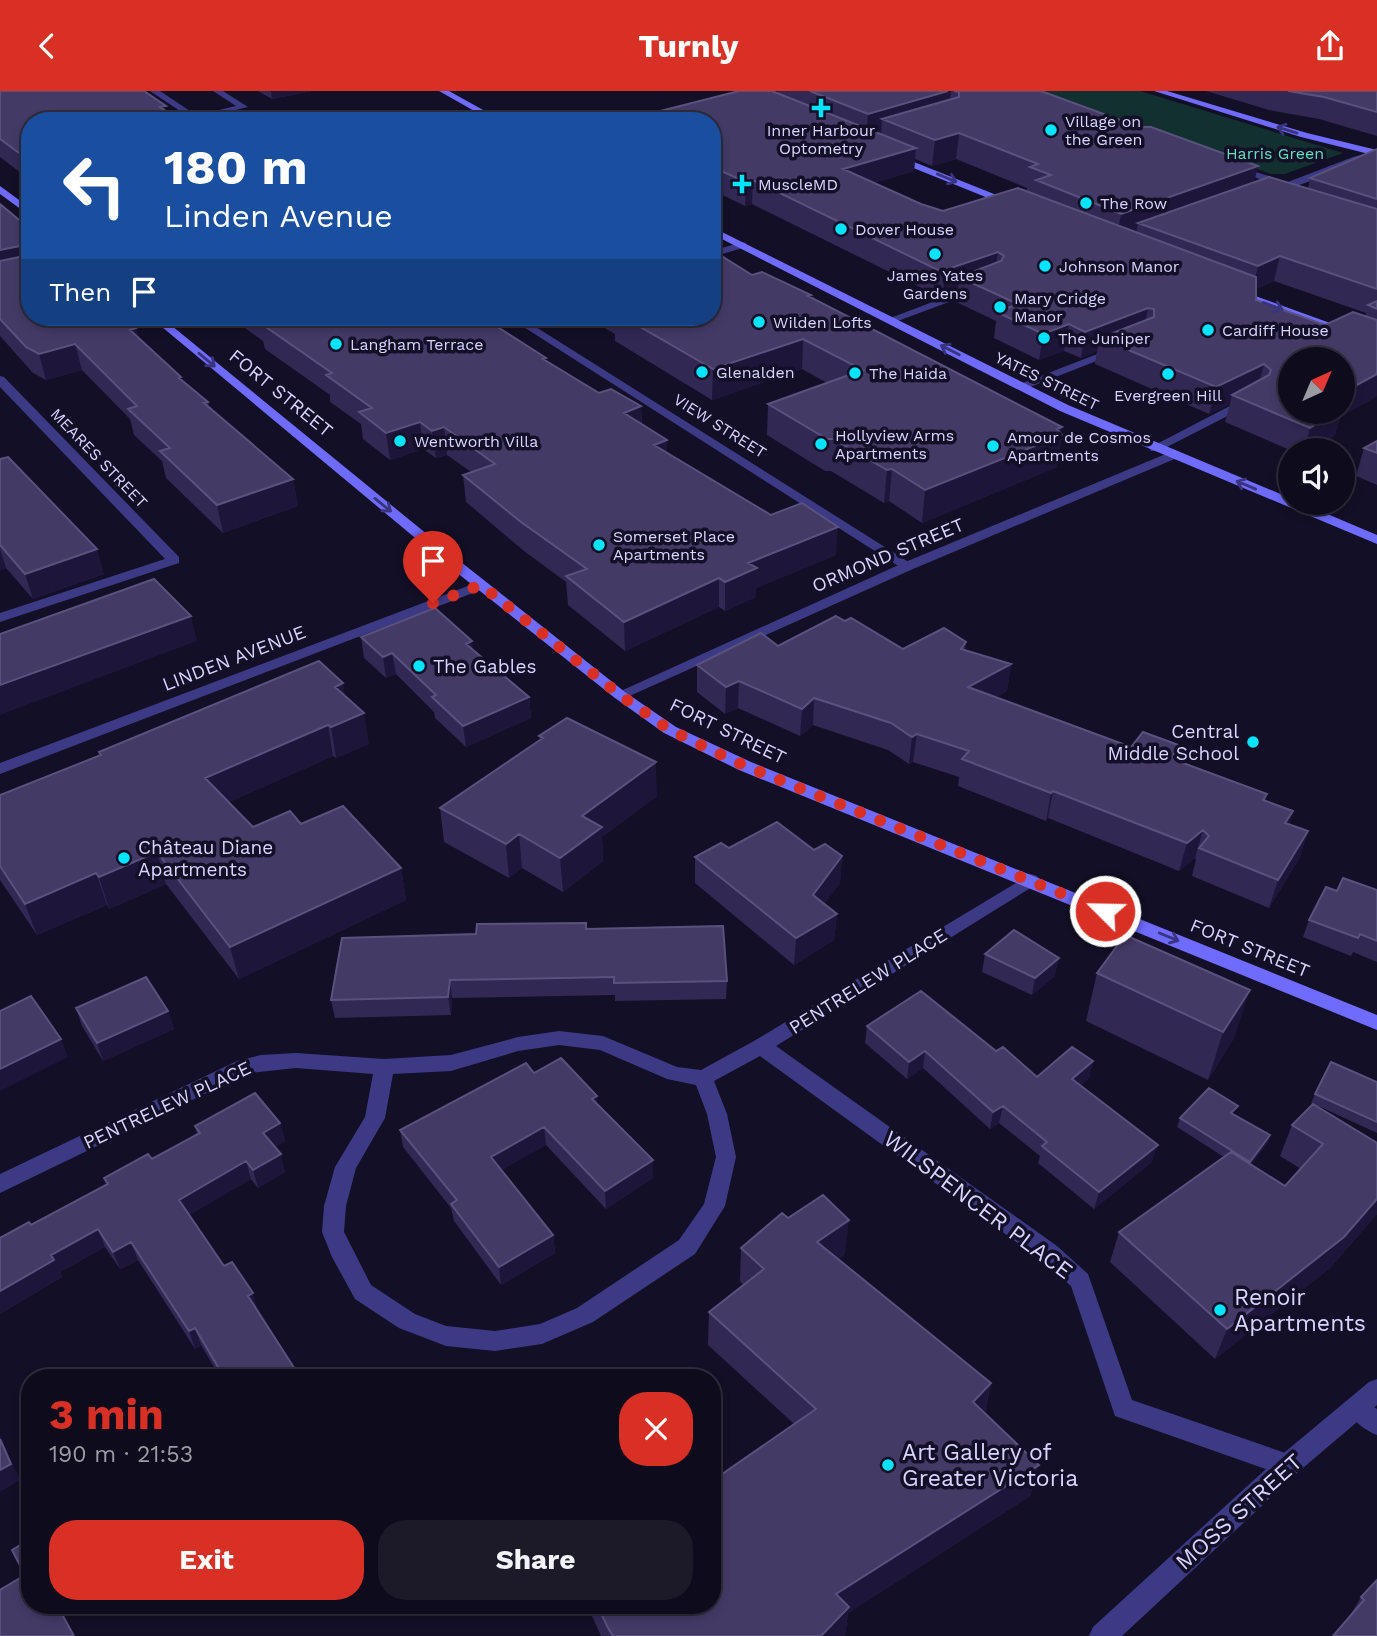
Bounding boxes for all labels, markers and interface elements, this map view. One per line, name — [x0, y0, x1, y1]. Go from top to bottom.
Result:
icon: back — [28, 27, 66, 65]
text: Turnly — [638, 27, 739, 65]
icon: share — [1311, 27, 1349, 65]
marker: Inner Harbour Optometry — [811, 98, 831, 118]
place label: Village on the Green — [1065, 112, 1143, 149]
place label: Inner Harbour Optometry — [767, 121, 876, 158]
marker: Village on the Green — [1043, 122, 1059, 138]
one-way arrow — [1277, 122, 1299, 135]
text: 180 m — [164, 138, 308, 196]
icon: left — [49, 140, 140, 231]
park label: Harris Green — [1226, 144, 1324, 163]
one-way arrow — [936, 173, 957, 186]
marker: MuscleMD — [732, 174, 752, 194]
place label: MuscleMD — [758, 175, 838, 194]
place label: The Row — [1100, 194, 1167, 213]
marker: The Row — [1078, 195, 1094, 211]
text: Linden Avenue — [164, 197, 393, 235]
place label: Dover House — [855, 220, 954, 239]
marker: Dover House — [833, 221, 849, 237]
marker: James Yates Gardens — [927, 246, 943, 262]
place label: Johnson Manor — [1059, 257, 1180, 276]
marker: Johnson Manor — [1037, 258, 1053, 274]
place label: James Yates Gardens — [887, 266, 983, 303]
icon: arrive — [125, 273, 163, 311]
text: Then — [49, 277, 111, 307]
place label: Mary Cridge Manor — [1014, 289, 1106, 326]
marker: Mary Cridge Manor — [992, 299, 1008, 315]
one-way arrow — [1262, 300, 1284, 313]
place label: Wilden Lofts — [773, 313, 872, 332]
marker: Wilden Lofts — [751, 314, 767, 330]
place label: Cardiff House — [1222, 321, 1329, 340]
marker: Cardiff House — [1200, 322, 1216, 338]
place label: The Juniper — [1058, 329, 1151, 348]
marker: The Juniper — [1036, 330, 1052, 346]
place label: Langham Terrace — [350, 335, 484, 354]
marker: Langham Terrace — [328, 336, 344, 352]
one-way arrow — [940, 343, 961, 357]
street label: FORT STREET — [225, 344, 337, 442]
north arrow — [1278, 347, 1354, 423]
map controls — [1278, 347, 1355, 515]
street label: YATES STREET — [992, 348, 1102, 414]
one-way arrow — [198, 352, 216, 368]
place label: Glenalden — [716, 363, 795, 382]
marker: Glenalden — [694, 364, 710, 380]
place label: The Haida — [869, 364, 947, 383]
marker: The Haida — [847, 365, 863, 381]
marker: Evergreen Hill — [1160, 366, 1176, 382]
place label: Evergreen Hill — [1114, 386, 1222, 405]
street label: VIEW STREET — [670, 390, 770, 462]
street label: MEARES STREET — [47, 404, 152, 512]
place label: Hollyview Arms Apartments — [835, 426, 954, 463]
place label: Amour de Cosmos Apartments — [1007, 428, 1151, 465]
place label: Wentworth Villa — [414, 432, 538, 451]
marker: Wentworth Villa — [392, 433, 408, 449]
marker: Hollyview Arms Apartments — [813, 436, 829, 452]
marker: Amour de Cosmos Apartments — [985, 438, 1001, 454]
button: sound — [1278, 438, 1355, 515]
one-way arrow — [1236, 478, 1257, 491]
one-way arrow — [373, 497, 391, 513]
street label: ORMOND STREET — [809, 513, 967, 597]
place label: Somerset Place Apartments — [613, 527, 735, 564]
pin — [403, 531, 463, 603]
marker: Somerset Place Apartments — [591, 537, 607, 553]
icon: arrive — [414, 542, 452, 580]
street label: LINDEN AVENUE — [159, 620, 309, 696]
place label: The Gables — [433, 655, 537, 678]
marker: The Gables — [411, 658, 427, 674]
street label: FORT STREET — [666, 693, 790, 769]
place label: Central Middle School — [1107, 720, 1239, 765]
marker: Central Middle School — [1245, 734, 1261, 750]
place label: Château Diane Apartments — [138, 836, 273, 881]
marker: Château Diane Apartments — [116, 850, 132, 866]
position arrow — [1068, 874, 1142, 948]
street label: FORT STREET — [1187, 914, 1313, 982]
street label: PENTRELEW PLACE — [785, 923, 951, 1039]
one-way arrow — [1158, 932, 1179, 945]
street label: PENTRELEW PLACE — [80, 1056, 254, 1154]
street label: WILSPENCER PLACE — [878, 1125, 1078, 1285]
place label: Renoir Apartments — [1234, 1284, 1366, 1337]
marker: Renoir Apartments — [1212, 1302, 1228, 1318]
text: 3 min — [49, 1390, 164, 1439]
button: close — [619, 1392, 693, 1466]
place label: Art Gallery of Greater Victoria — [902, 1439, 1078, 1492]
text: 190 m · 21:53 — [49, 1441, 193, 1468]
street label: MOSS STREET — [1170, 1448, 1308, 1576]
marker: Art Gallery of Greater Victoria — [880, 1457, 896, 1473]
button: Exit — [49, 1520, 364, 1600]
button: Share — [378, 1520, 693, 1600]

